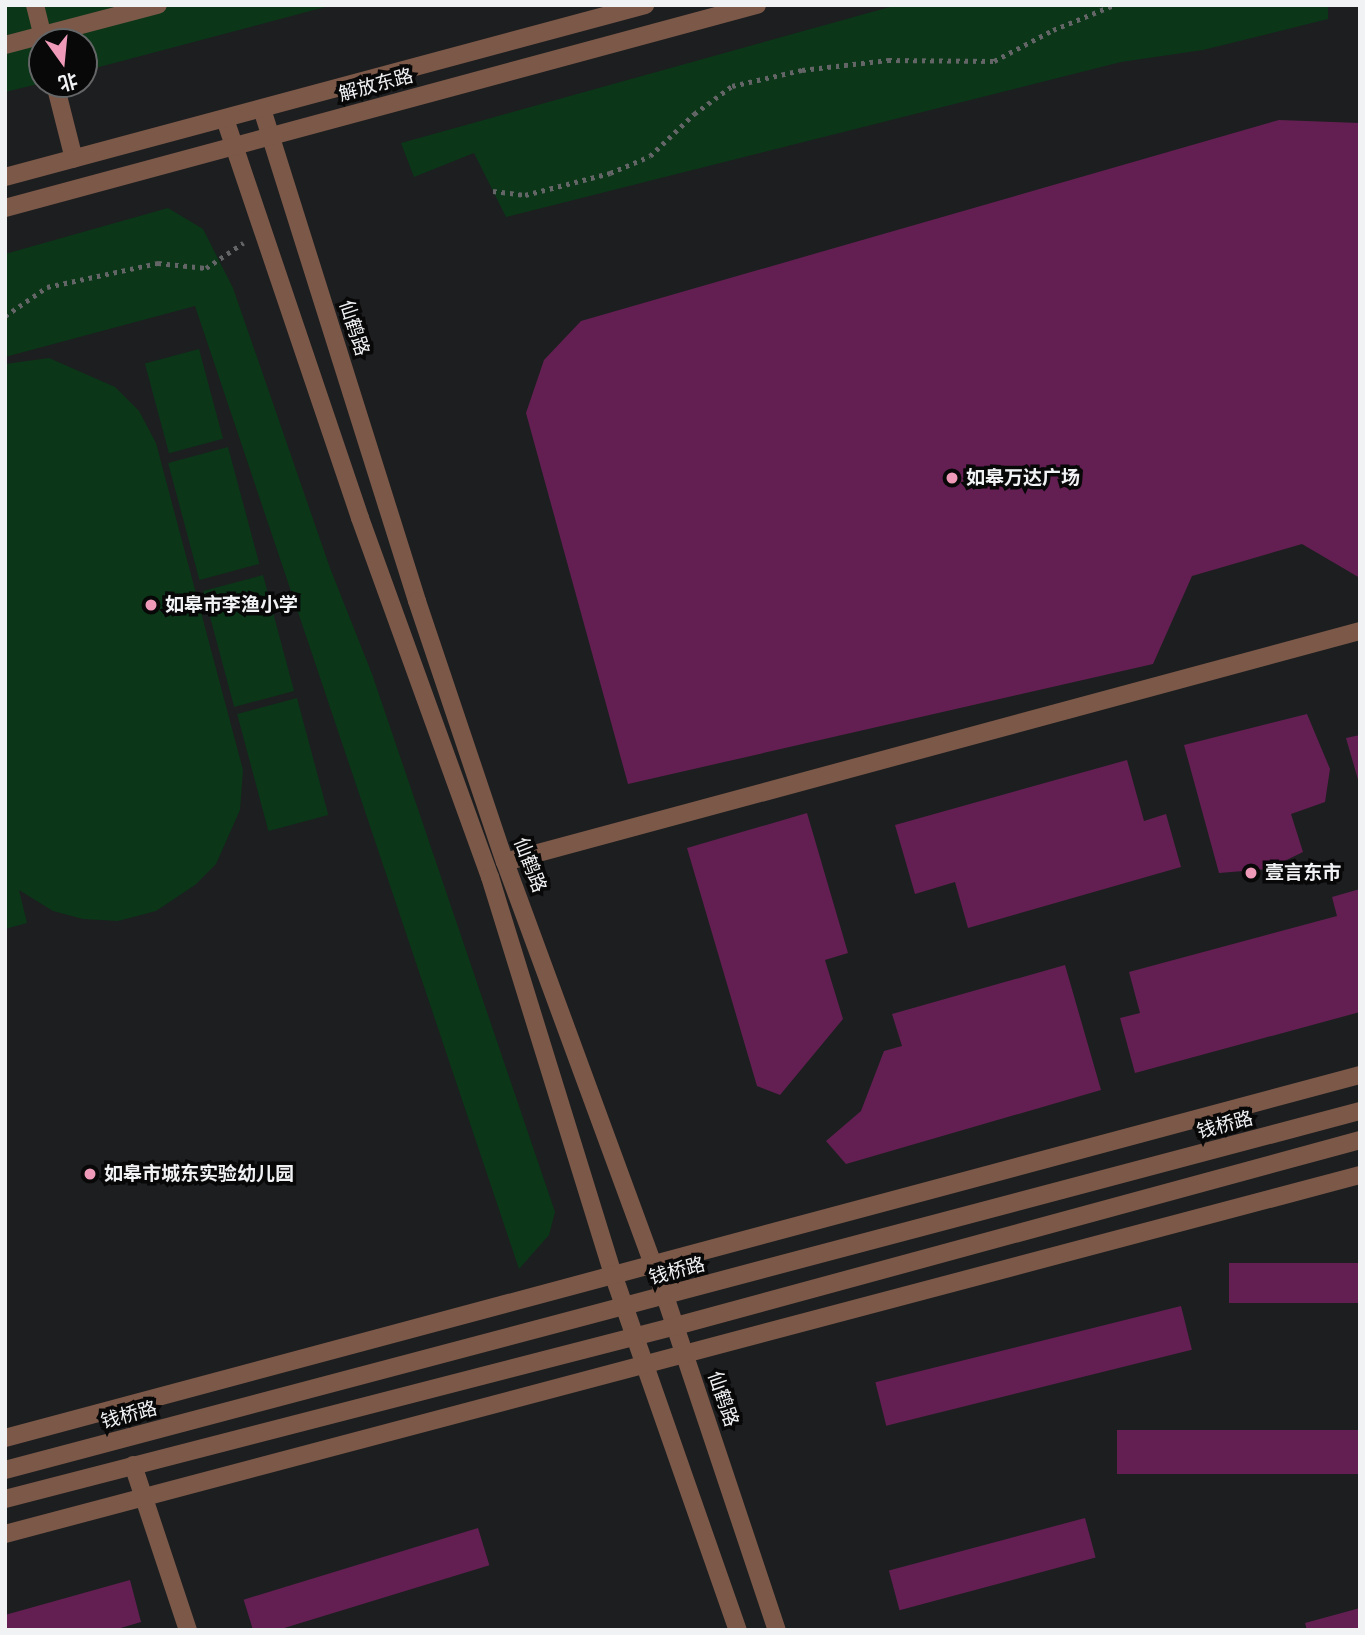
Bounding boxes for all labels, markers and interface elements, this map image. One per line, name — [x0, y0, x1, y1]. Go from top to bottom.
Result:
north arrow — [28, 28, 98, 98]
street label: 解放东路 — [336, 64, 416, 106]
text: 北 — [56, 68, 80, 95]
street label: 仙鹤路 — [334, 297, 374, 359]
place label: 如皋万达广场 — [966, 467, 1080, 489]
marker: 如皋万达广场 — [944, 470, 960, 486]
place label: 如皋市李渔小学 — [165, 594, 298, 616]
marker: 如皋市李渔小学 — [143, 597, 159, 613]
street label: 仙鹤路 — [509, 834, 551, 896]
place label: 壹言东市 — [1265, 862, 1341, 884]
marker: 壹言东市 — [1243, 865, 1259, 881]
street label: 钱桥路 — [1195, 1107, 1255, 1143]
place label: 如皋市城东实验幼儿园 — [104, 1163, 294, 1185]
marker: 如皋市城东实验幼儿园 — [82, 1166, 98, 1182]
street label: 钱桥路 — [647, 1253, 707, 1289]
street label: 仙鹤路 — [703, 1368, 743, 1430]
street label: 钱桥路 — [99, 1397, 159, 1433]

